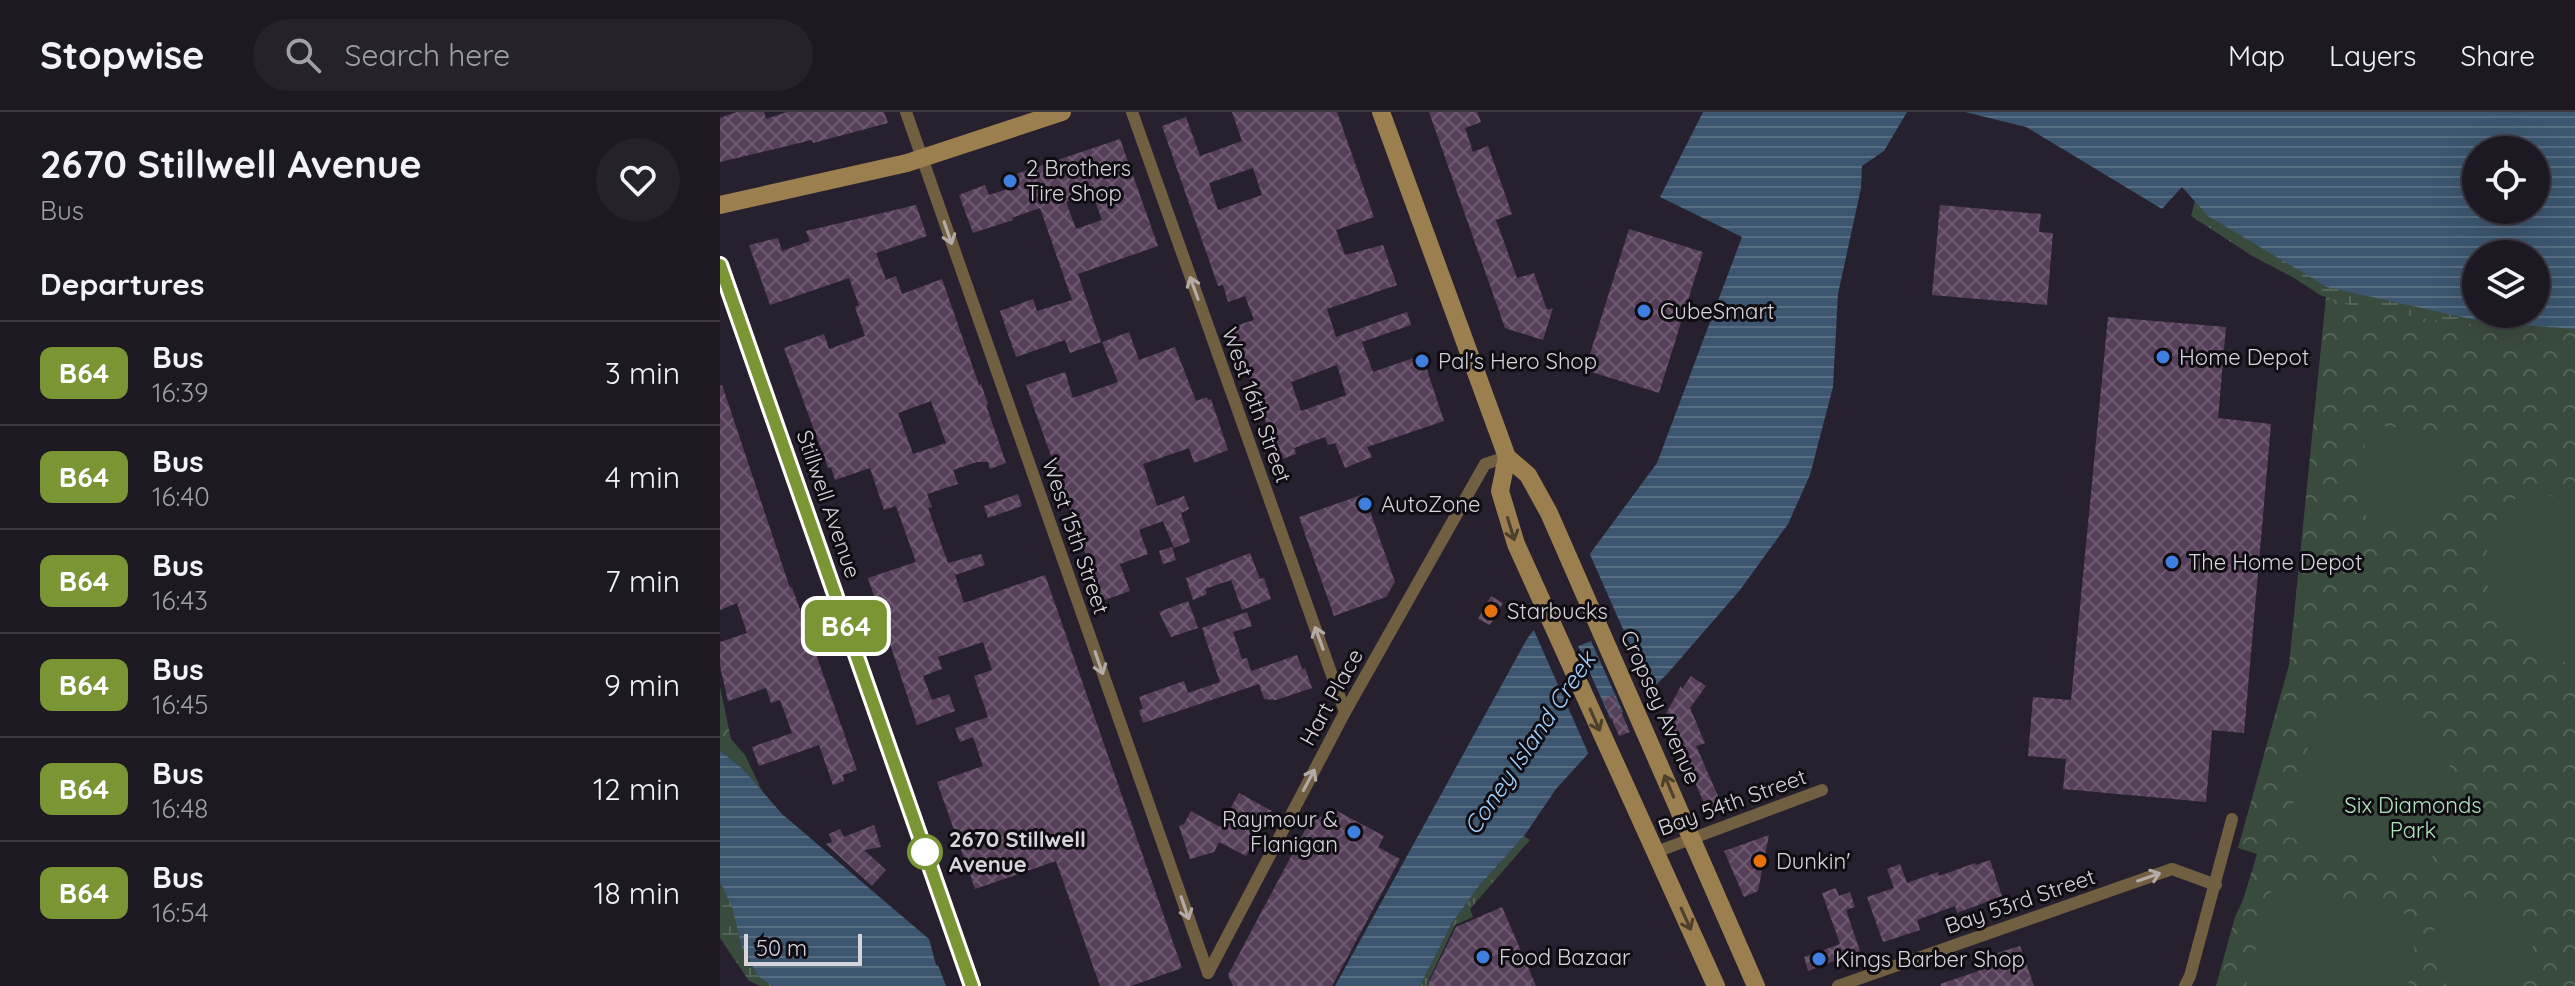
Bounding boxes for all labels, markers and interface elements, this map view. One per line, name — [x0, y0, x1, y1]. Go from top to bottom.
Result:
search box — [253, 19, 813, 91]
text: Stopwise — [40, 31, 205, 79]
icon: search — [281, 33, 325, 77]
text: Search here — [345, 36, 510, 74]
text: Map — [2228, 38, 2285, 73]
text: Layers — [2329, 38, 2416, 73]
text: Share — [2460, 38, 2535, 73]
map controls — [2462, 136, 2550, 328]
button: locate — [2462, 136, 2550, 224]
button: heart — [596, 138, 680, 222]
text: 2670 Stillwell Avenue — [40, 140, 422, 188]
place label: 2 Brothers Tire Shop — [1026, 154, 1131, 207]
marker: 2 Brothers Tire Shop — [1001, 172, 1019, 190]
text: Bus — [40, 194, 84, 227]
one-way arrow — [942, 220, 957, 245]
button: layers — [2462, 240, 2550, 328]
text: Departures — [40, 265, 205, 303]
one-way arrow — [1186, 276, 1201, 301]
place label: CubeSmart — [1660, 297, 1774, 325]
marker: CubeSmart — [1635, 302, 1653, 320]
street label: West 16th Street — [1216, 324, 1298, 486]
text: Bus — [152, 338, 204, 376]
place label: Home Depot — [2179, 343, 2309, 371]
place label: Pal's Hero Shop — [1438, 347, 1597, 375]
marker: Home Depot — [2154, 348, 2172, 366]
marker: Pal's Hero Shop — [1413, 352, 1431, 370]
text: 3 min — [605, 354, 680, 392]
text: B64 — [59, 355, 109, 390]
text: 16:39 — [152, 376, 209, 409]
street label: Stillwell Avenue — [791, 426, 867, 582]
text: Bus — [152, 442, 204, 480]
street label: West 15th Street — [1036, 454, 1116, 618]
text: 4 min — [605, 458, 680, 496]
text: B64 — [59, 459, 109, 494]
text: 16:40 — [152, 480, 210, 513]
place label: AutoZone — [1381, 490, 1480, 518]
marker: AutoZone — [1356, 495, 1374, 513]
one-way arrow — [1505, 516, 1520, 541]
text: Bus — [152, 546, 204, 584]
place label: The Home Depot — [2188, 548, 2362, 576]
marker: The Home Depot — [2163, 553, 2181, 571]
text: 7 min — [605, 562, 680, 600]
text: B64 — [59, 563, 109, 598]
text: 16:43 — [152, 584, 208, 617]
place label: Starbucks — [1507, 597, 1608, 625]
line badge: B64 — [800, 600, 892, 652]
marker: Starbucks — [1482, 602, 1500, 620]
text: B64 — [821, 608, 871, 643]
one-way arrow — [1311, 626, 1325, 651]
street label: Cropsey Avenue — [1615, 626, 1707, 788]
street label: Hart Place — [1293, 644, 1369, 750]
water label: Coney Island Creek — [1457, 644, 1603, 840]
text: Bus — [152, 650, 204, 688]
one-way arrow — [1093, 650, 1107, 675]
text: 9 min — [604, 666, 680, 704]
text: B64 — [59, 667, 109, 702]
text: 16:45 — [152, 688, 209, 721]
one-way arrow — [1589, 707, 1604, 731]
text: Bus — [152, 754, 204, 792]
street label: Bay 54th Street — [1654, 762, 1810, 842]
one-way arrow — [1302, 768, 1318, 792]
text: 12 min — [593, 770, 680, 808]
text: B64 — [59, 771, 109, 806]
one-way arrow — [1661, 774, 1676, 799]
park label: Six Diamonds Park — [2344, 791, 2482, 844]
text: 16:48 — [152, 792, 208, 825]
place label: Raymour & Flanigan — [1222, 805, 1338, 858]
marker: Raymour & Flanigan — [1345, 823, 1363, 841]
place label: 2670 Stillwell Avenue — [949, 825, 1086, 878]
marker: 2670 Stillwell Avenue — [908, 835, 942, 869]
place label: Dunkin' — [1776, 847, 1851, 875]
marker: Dunkin' — [1751, 852, 1769, 870]
text: Bus — [152, 858, 204, 896]
street label: Bay 53rd Street — [1941, 862, 2099, 940]
one-way arrow — [2136, 869, 2161, 884]
text: 18 min — [593, 874, 680, 912]
text: B64 — [59, 875, 109, 910]
text: 16:54 — [152, 896, 208, 929]
one-way arrow — [1179, 896, 1193, 920]
one-way arrow — [1679, 906, 1694, 931]
scale bar — [744, 930, 862, 966]
text: 50 m — [756, 934, 807, 962]
place label: Food Bazaar — [1499, 943, 1631, 971]
place label: Kings Barber Shop — [1835, 945, 2025, 973]
marker: Food Bazaar — [1474, 948, 1492, 966]
marker: Kings Barber Shop — [1810, 950, 1828, 968]

